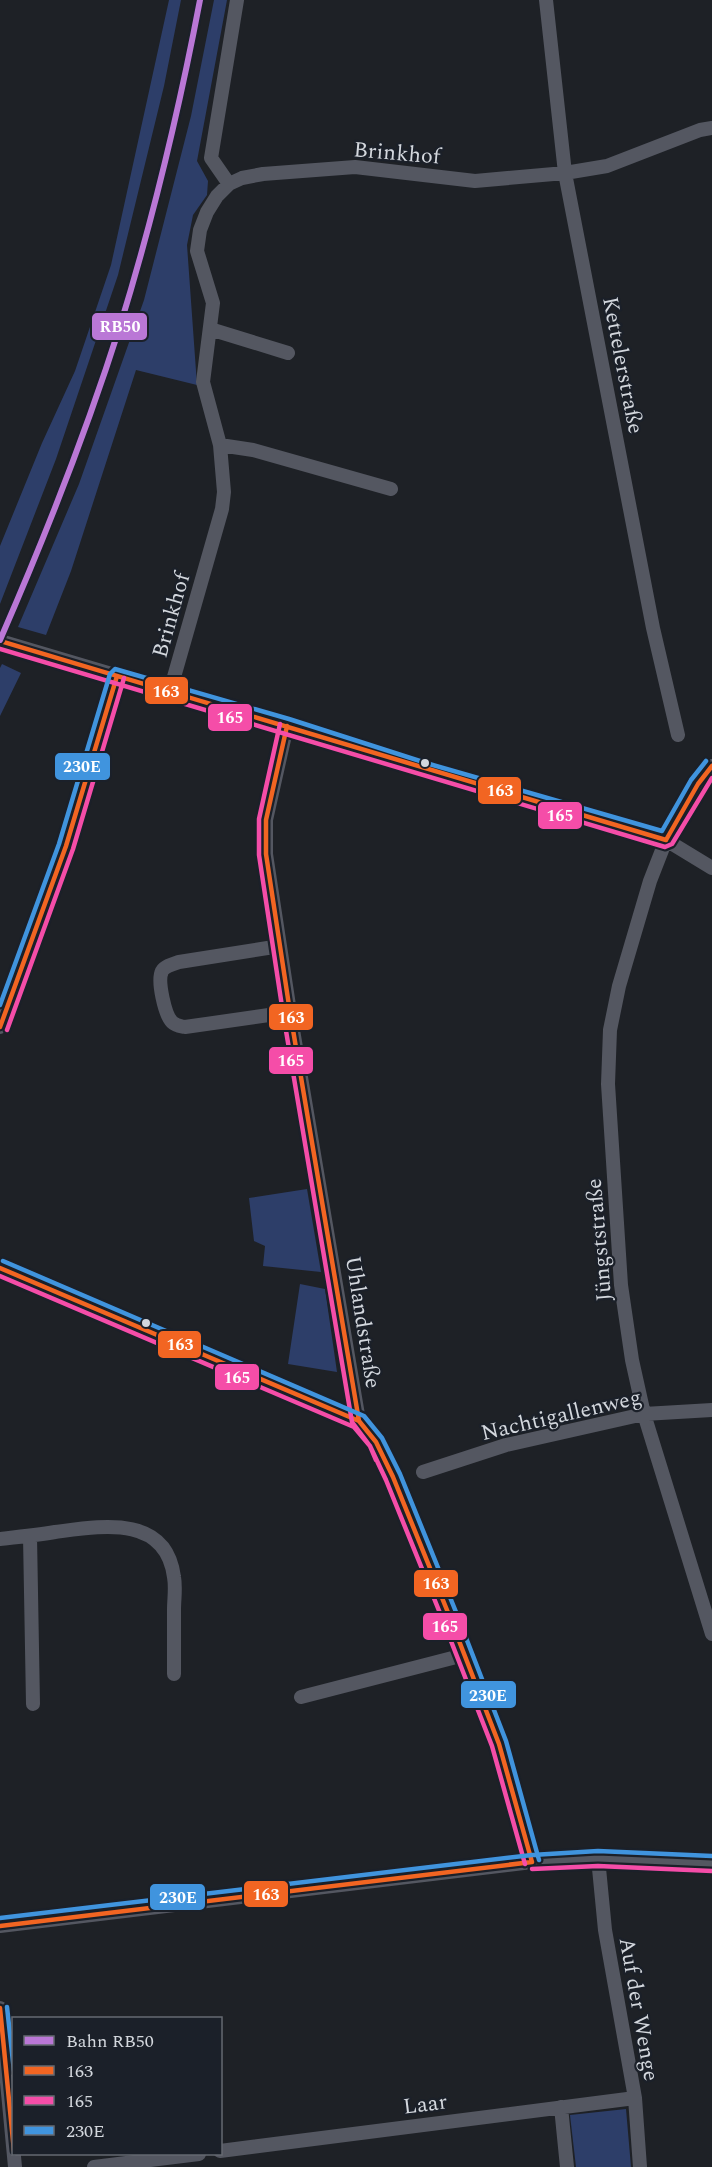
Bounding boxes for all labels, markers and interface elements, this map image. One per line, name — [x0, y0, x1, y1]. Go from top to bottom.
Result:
street label: Brinkhof — [352, 133, 443, 174]
street label: Kettelerstraße — [593, 294, 652, 437]
line badge: RB50 — [91, 312, 148, 341]
text: RB50 — [100, 315, 140, 339]
street label: Brinkhof — [144, 568, 200, 662]
line badge: 163 — [144, 676, 189, 705]
text: 163 — [153, 680, 179, 704]
line badge: 165 — [207, 703, 253, 732]
text: 165 — [217, 706, 243, 730]
line badge: 230E — [54, 752, 111, 781]
text: 230E — [63, 755, 101, 779]
unlabelled marker — [419, 757, 431, 769]
line badge: 163 — [477, 776, 522, 805]
text: 163 — [487, 779, 513, 803]
line badge: 165 — [537, 801, 583, 830]
text: 165 — [547, 804, 573, 828]
line badge: 163 — [268, 1003, 314, 1031]
text: 163 — [278, 1006, 304, 1030]
line badge: 165 — [268, 1046, 314, 1075]
text: 165 — [278, 1049, 304, 1073]
street label: Jüngststraße — [578, 1177, 621, 1303]
street label: Uhlandstraße — [336, 1254, 389, 1391]
unlabelled marker — [140, 1317, 152, 1329]
line badge: 163 — [157, 1330, 202, 1359]
text: 163 — [167, 1333, 193, 1357]
line badge: 165 — [214, 1363, 260, 1391]
text: 165 — [224, 1366, 250, 1390]
street label: Nachtigallenweg — [478, 1381, 645, 1450]
line badge: 163 — [413, 1569, 459, 1598]
text: 163 — [423, 1572, 449, 1596]
line badge: 165 — [422, 1612, 468, 1641]
text: 165 — [432, 1615, 458, 1639]
line badge: 230E — [460, 1680, 517, 1709]
text: 230E — [469, 1684, 507, 1708]
line badge: 163 — [243, 1880, 289, 1908]
line badge: 230E — [149, 1883, 206, 1911]
text: 163 — [253, 1883, 279, 1907]
text: 230E — [159, 1886, 197, 1910]
street label: Auf der Wenge — [610, 1935, 667, 2084]
legend — [12, 2017, 222, 2155]
text: Bahn RB50 — [66, 2028, 154, 2055]
text: 163 — [66, 2058, 93, 2085]
street label: Laar — [401, 2085, 449, 2124]
text: 165 — [66, 2088, 93, 2115]
text: 230E — [66, 2118, 105, 2145]

